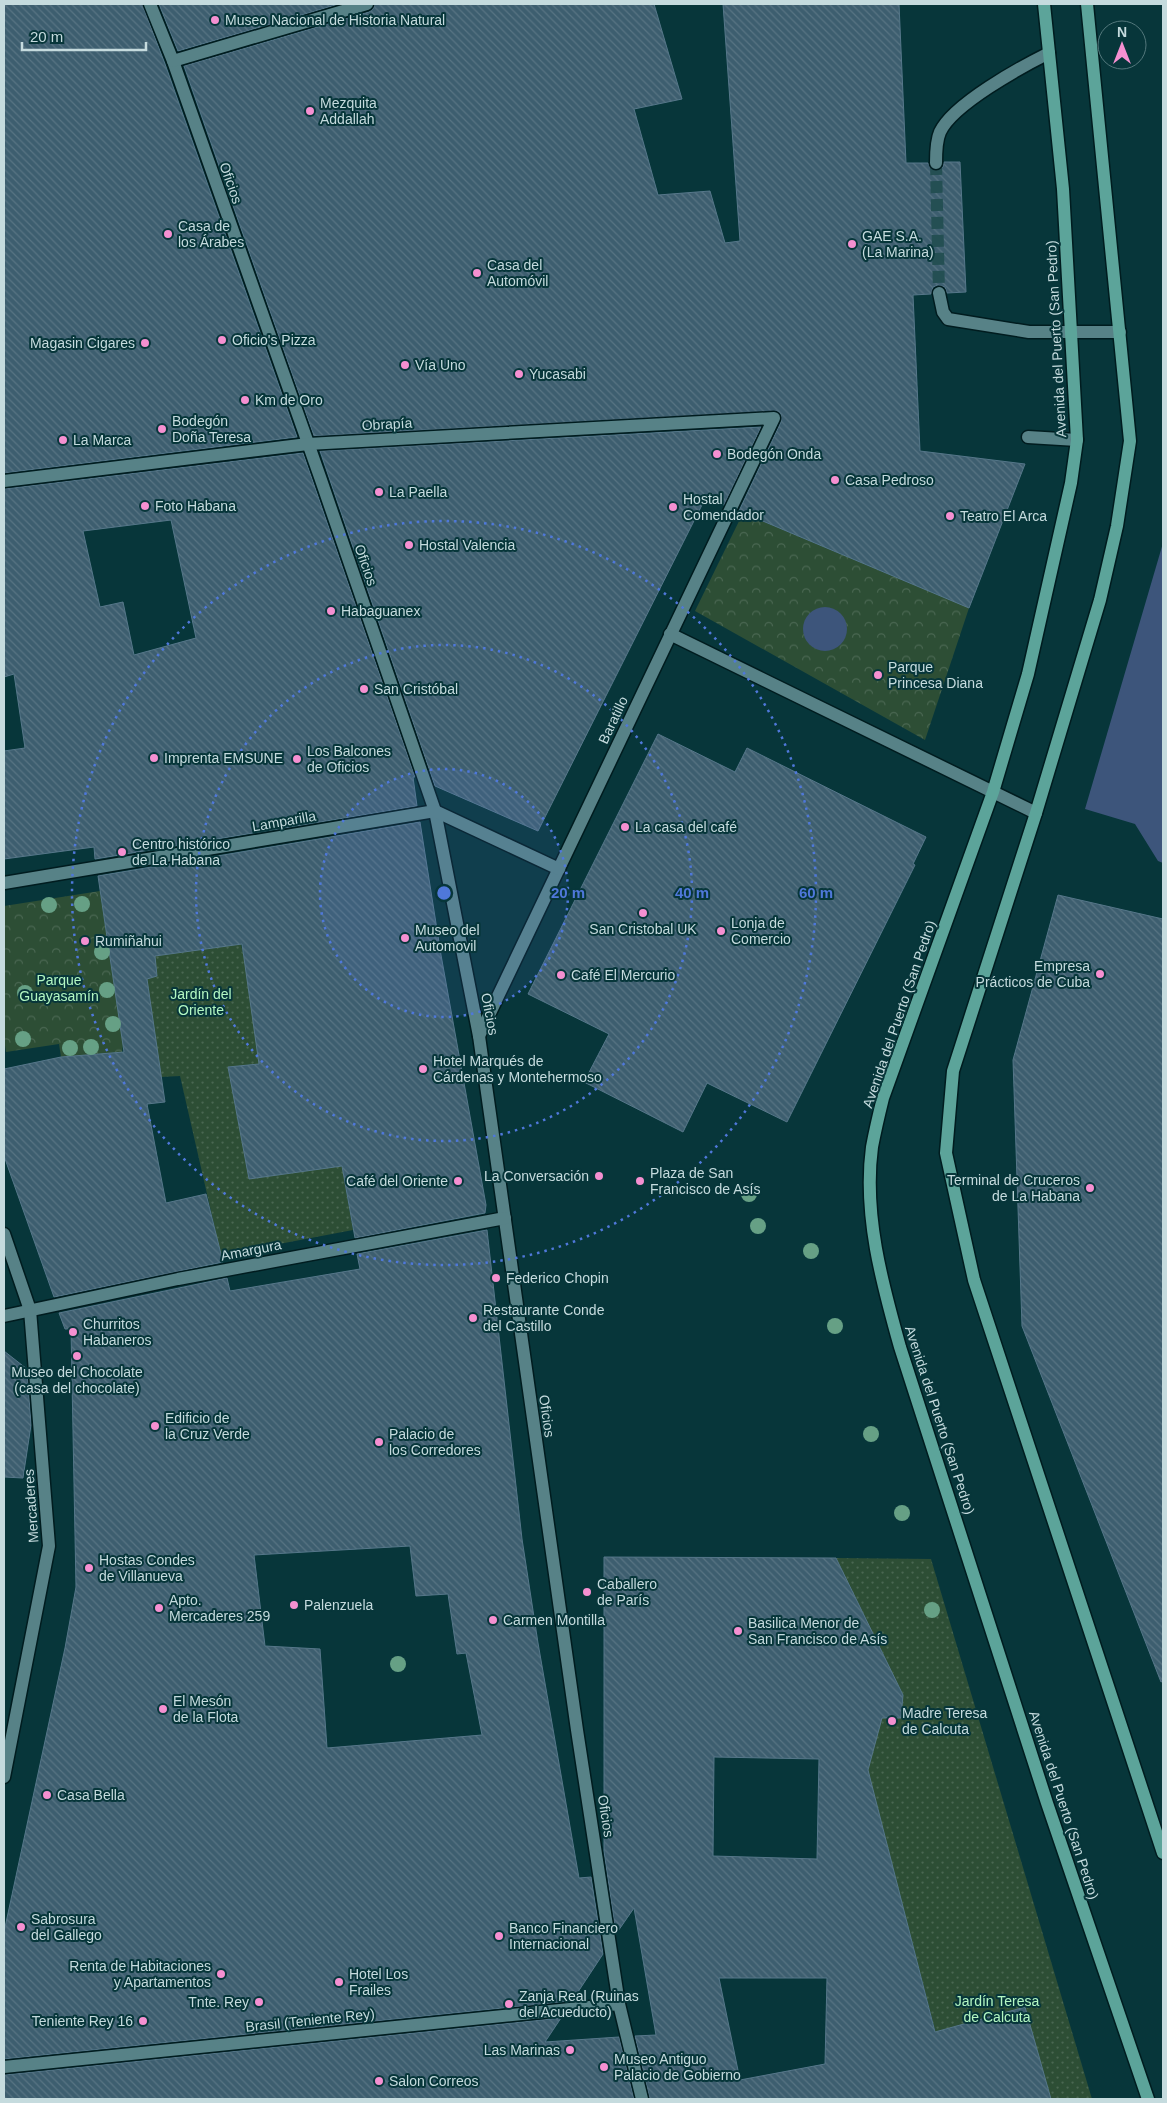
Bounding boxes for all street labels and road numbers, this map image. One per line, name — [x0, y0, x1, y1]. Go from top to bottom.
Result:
street label: Oficios — [216, 160, 246, 206]
street label: Avenida del Puerto (San Pedro) — [1043, 240, 1069, 438]
street label: Obrapía — [361, 415, 413, 433]
street label: Oficios — [351, 542, 381, 588]
street label: Baratillo — [595, 694, 631, 746]
street label: Lamparilla — [251, 807, 317, 834]
street label: Avenida del Puerto (San Pedro) — [859, 918, 939, 1110]
street label: Oficios — [478, 991, 502, 1037]
street label: Amargura — [219, 1236, 283, 1264]
street label: Avenida del Puerto (San Pedro) — [902, 1324, 978, 1516]
street label: Oficios — [536, 1394, 558, 1438]
street label: Mercaderes — [20, 1469, 42, 1543]
street label: Avenida del Puerto (San Pedro) — [1026, 1709, 1102, 1901]
street label: Oficios — [595, 1794, 617, 1838]
street label: Brasil (Teniente Rey) — [245, 2005, 375, 2035]

